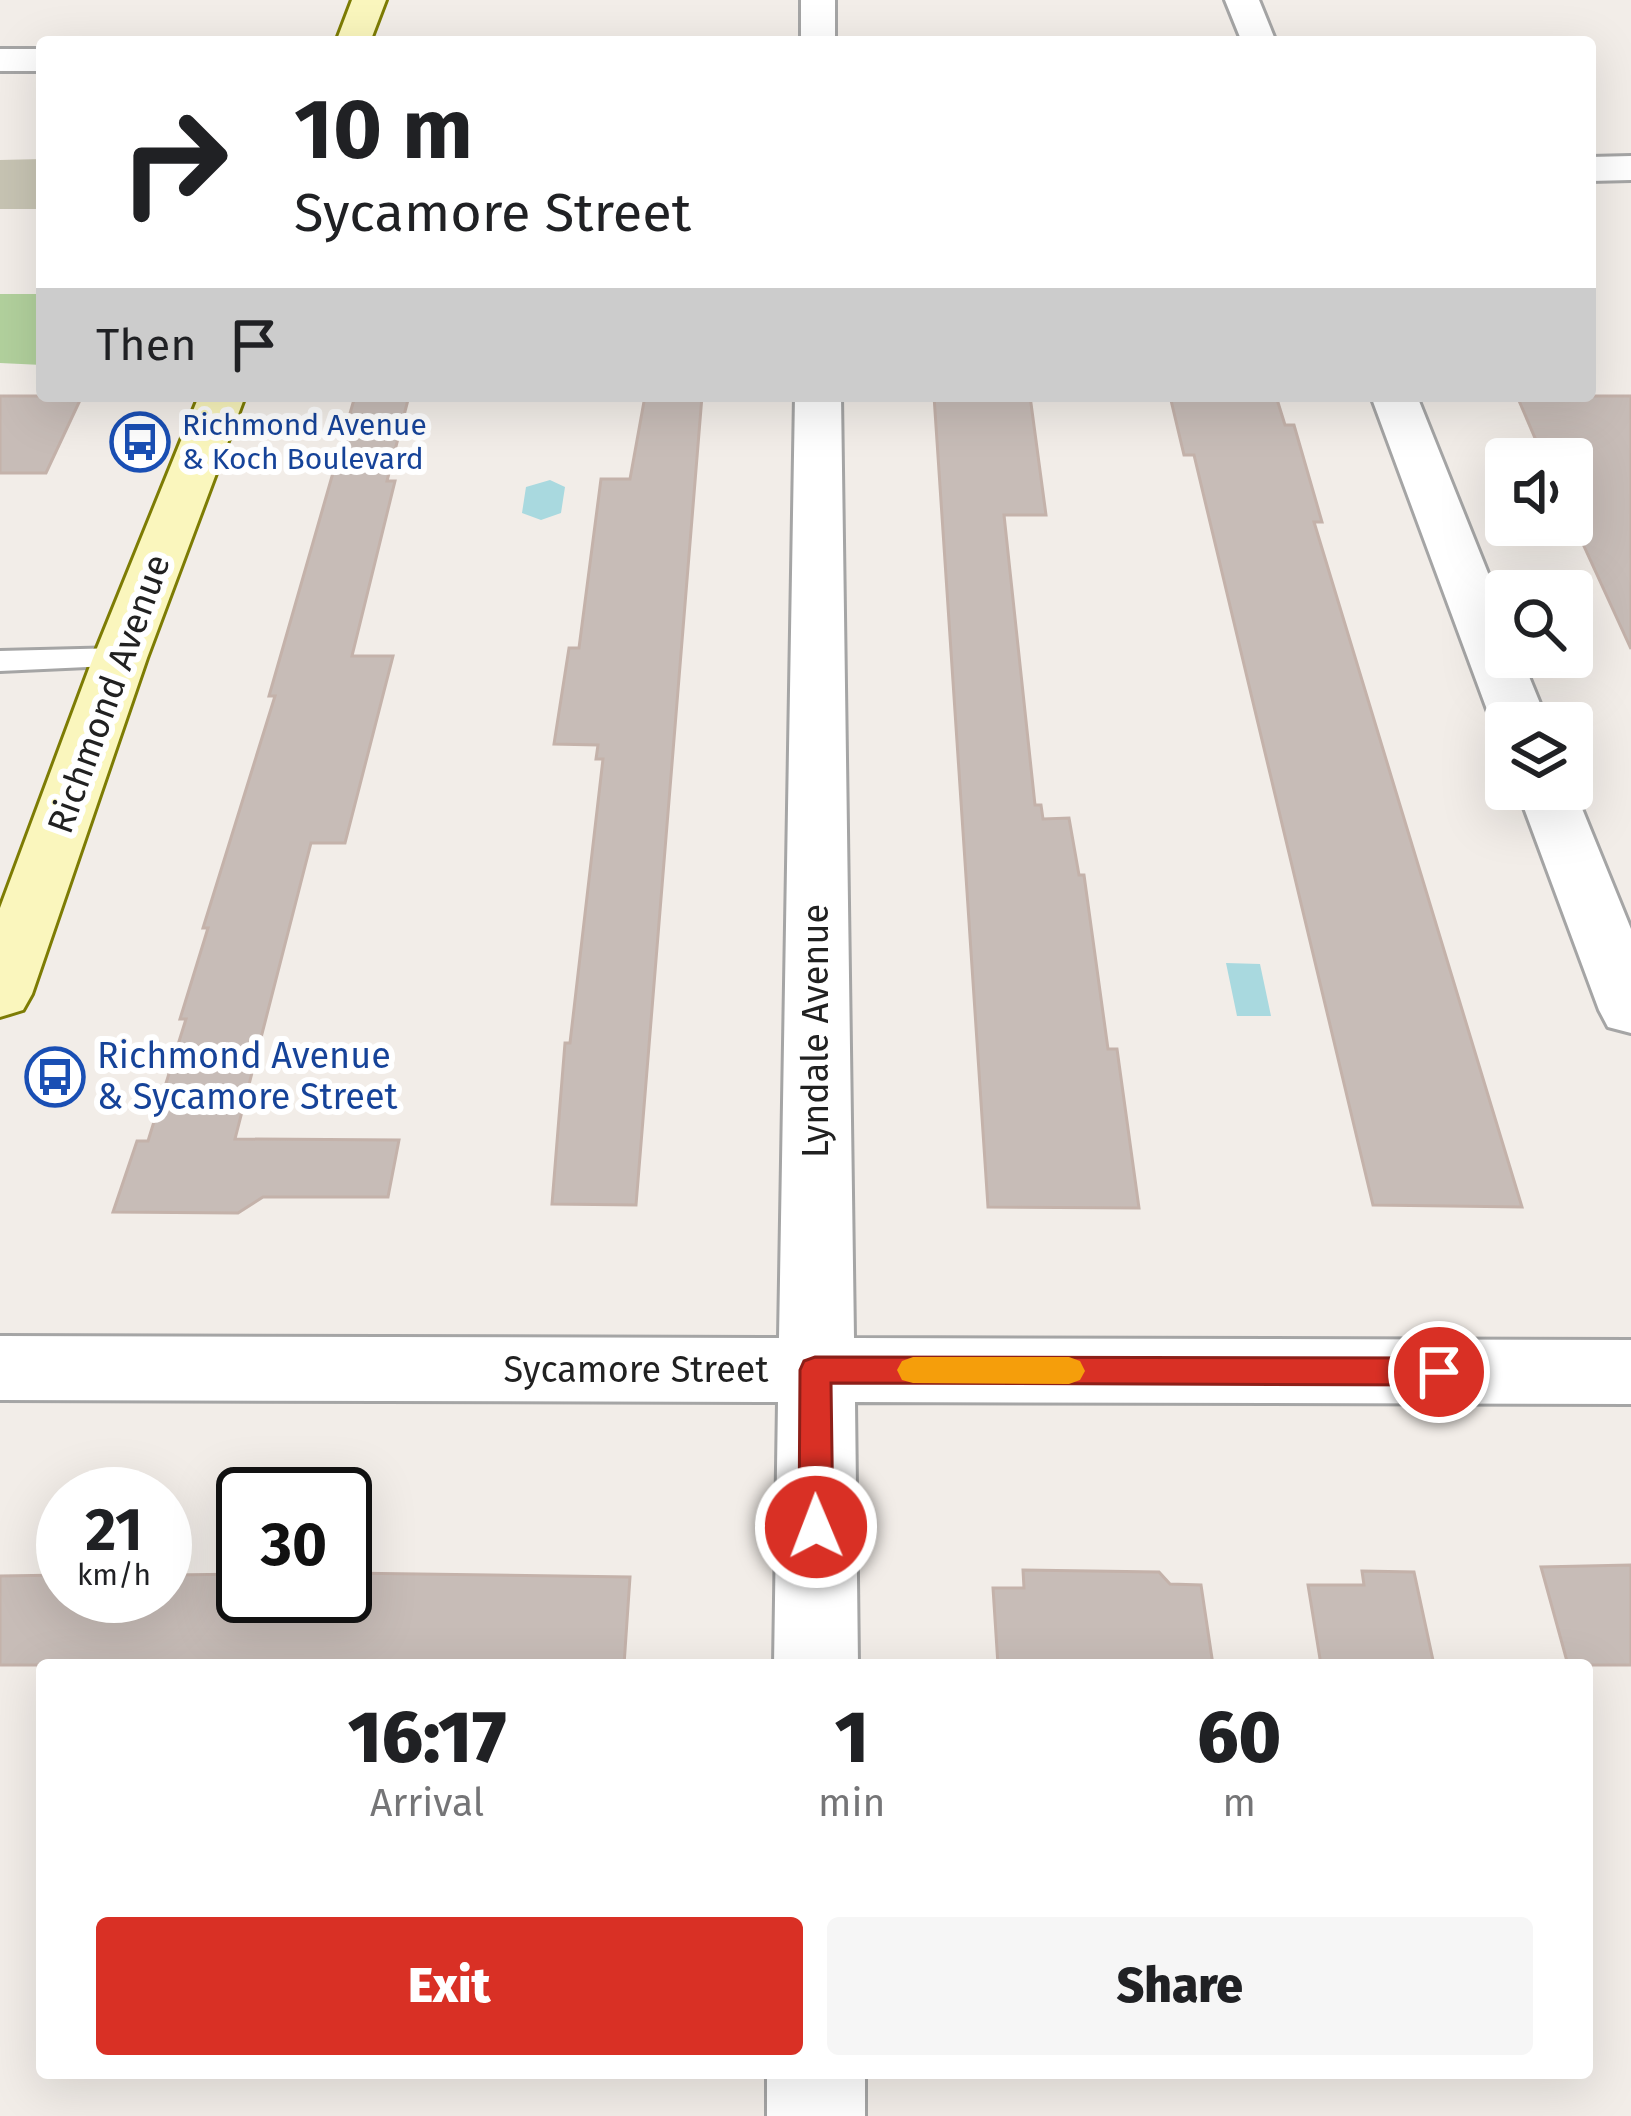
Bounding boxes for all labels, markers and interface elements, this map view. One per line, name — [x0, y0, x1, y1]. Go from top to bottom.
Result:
text: 10 m — [294, 79, 473, 180]
icon: right — [96, 84, 252, 240]
text: Sycamore Street — [294, 181, 691, 245]
icon: arrive — [221, 312, 287, 378]
text: Then — [96, 318, 197, 372]
place label: Richmond Avenue & Koch Boulevard — [182, 407, 427, 477]
bus stop icon: Richmond Avenue & Koch Boulevard — [109, 411, 171, 473]
map controls — [1485, 438, 1593, 810]
button: sound — [1485, 438, 1593, 546]
street label: Richmond Avenue — [38, 548, 180, 840]
button: search — [1485, 570, 1593, 678]
button: layers — [1485, 702, 1593, 810]
street label: Lyndale Avenue — [794, 904, 838, 1158]
place label: Richmond Avenue & Sycamore Street — [97, 1034, 398, 1119]
bus stop icon: Richmond Avenue & Sycamore Street — [24, 1046, 86, 1108]
pin — [1388, 1321, 1490, 1423]
icon: arrive — [1406, 1339, 1472, 1405]
street label: Sycamore Street — [504, 1348, 768, 1392]
position arrow — [753, 1464, 879, 1590]
speed limit sign: 30 — [216, 1467, 372, 1623]
text: 21 — [85, 1494, 143, 1566]
text: km/h — [77, 1557, 151, 1593]
text: 16:17 — [348, 1695, 506, 1781]
text: 1 — [835, 1695, 869, 1781]
text: 60 — [1197, 1695, 1281, 1781]
text: Arrival — [370, 1780, 484, 1826]
text: min — [818, 1780, 885, 1826]
text: m — [1222, 1780, 1256, 1826]
button: Exit — [96, 1917, 803, 2055]
button: Share — [827, 1917, 1533, 2055]

